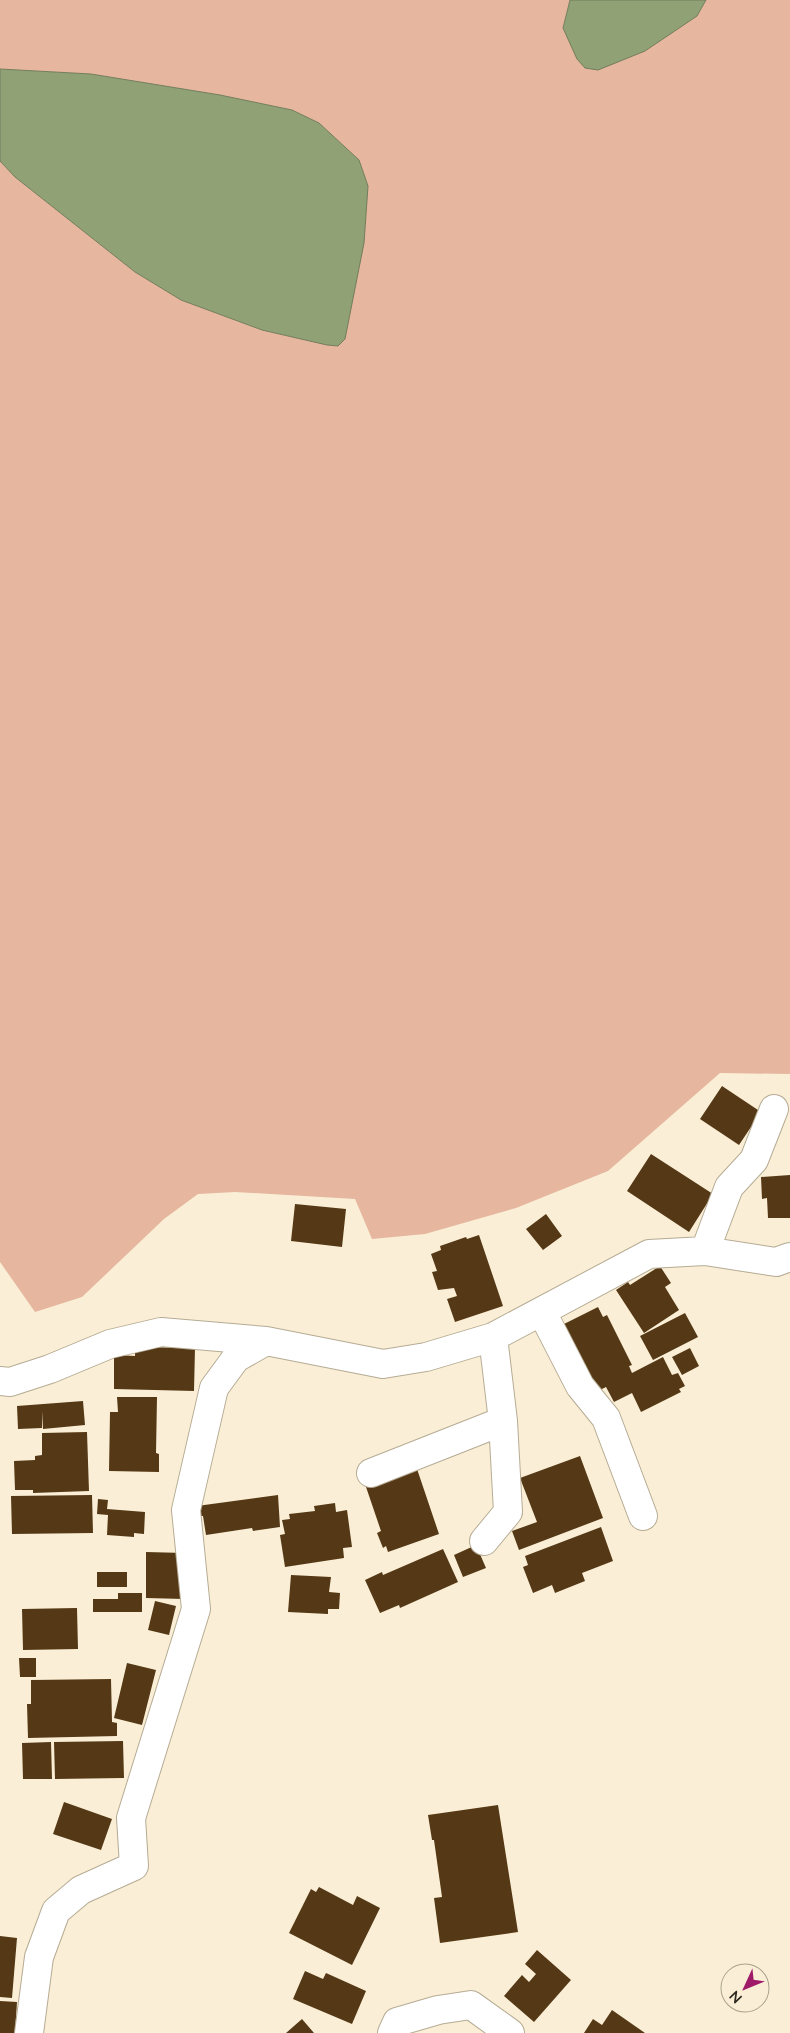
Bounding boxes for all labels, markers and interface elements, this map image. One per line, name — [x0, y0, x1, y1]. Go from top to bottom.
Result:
north arrow — [720, 1963, 770, 2013]
text: N — [725, 1988, 745, 2007]

